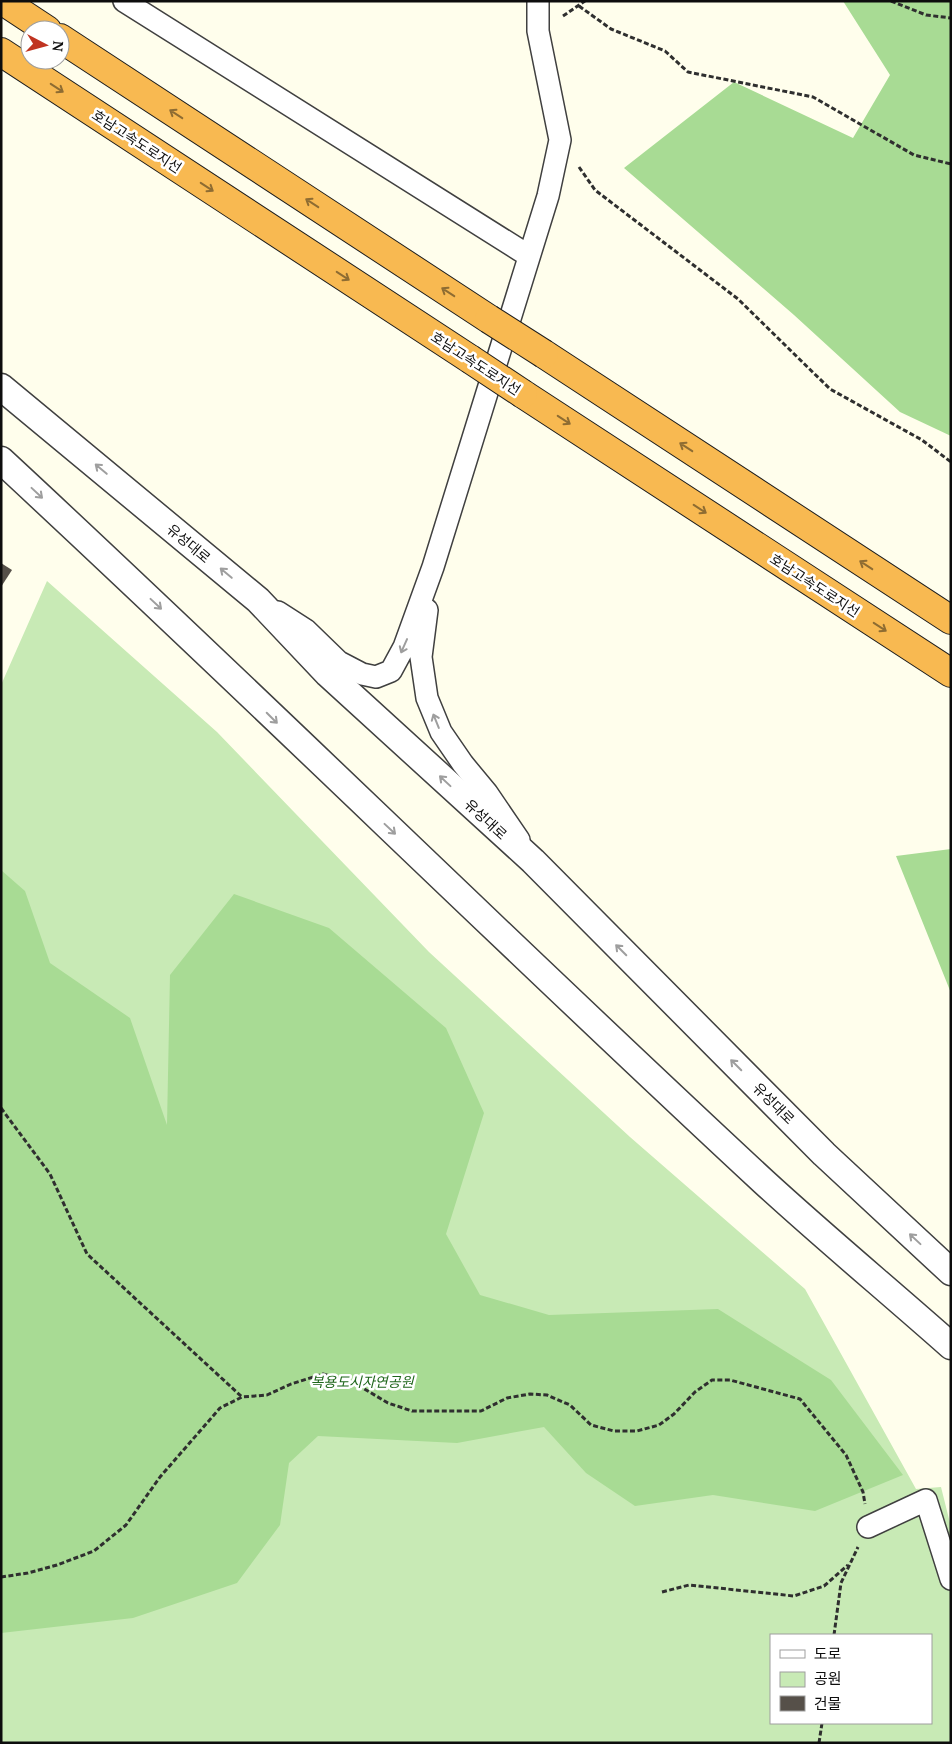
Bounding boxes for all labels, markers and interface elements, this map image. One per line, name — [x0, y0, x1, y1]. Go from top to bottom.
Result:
north arrow — [20, 20, 70, 70]
text: N — [48, 40, 68, 53]
one-way arrow — [49, 83, 63, 93]
street label: 호남고속도로지선 — [89, 105, 185, 177]
one-way arrow — [169, 109, 183, 119]
one-way arrow — [200, 182, 214, 192]
one-way arrow — [305, 198, 319, 208]
one-way arrow — [336, 271, 350, 281]
one-way arrow — [441, 287, 455, 297]
street label: 호남고속도로지선 — [428, 327, 524, 399]
one-way arrow — [557, 415, 571, 426]
one-way arrow — [679, 442, 693, 453]
one-way arrow — [94, 464, 107, 475]
one-way arrow — [31, 487, 43, 499]
one-way arrow — [693, 504, 707, 515]
street label: 유성대로 — [163, 519, 215, 567]
street label: 호남고속도로지선 — [767, 549, 863, 621]
one-way arrow — [859, 560, 873, 570]
one-way arrow — [219, 568, 232, 579]
one-way arrow — [150, 598, 162, 610]
one-way arrow — [873, 622, 887, 632]
one-way arrow — [398, 638, 408, 653]
one-way arrow — [266, 712, 278, 724]
one-way arrow — [431, 714, 440, 729]
one-way arrow — [439, 775, 452, 787]
street label: 유성대로 — [461, 794, 511, 844]
one-way arrow — [384, 823, 396, 835]
one-way arrow — [615, 944, 627, 956]
one-way arrow — [729, 1059, 742, 1071]
street label: 유성대로 — [749, 1078, 799, 1128]
one-way arrow — [909, 1233, 922, 1245]
park label: 복용도시자연공원 — [310, 1372, 415, 1391]
legend — [770, 1634, 932, 1724]
text: 도로 — [814, 1643, 842, 1663]
text: 공원 — [814, 1668, 842, 1688]
text: 건물 — [814, 1693, 842, 1713]

